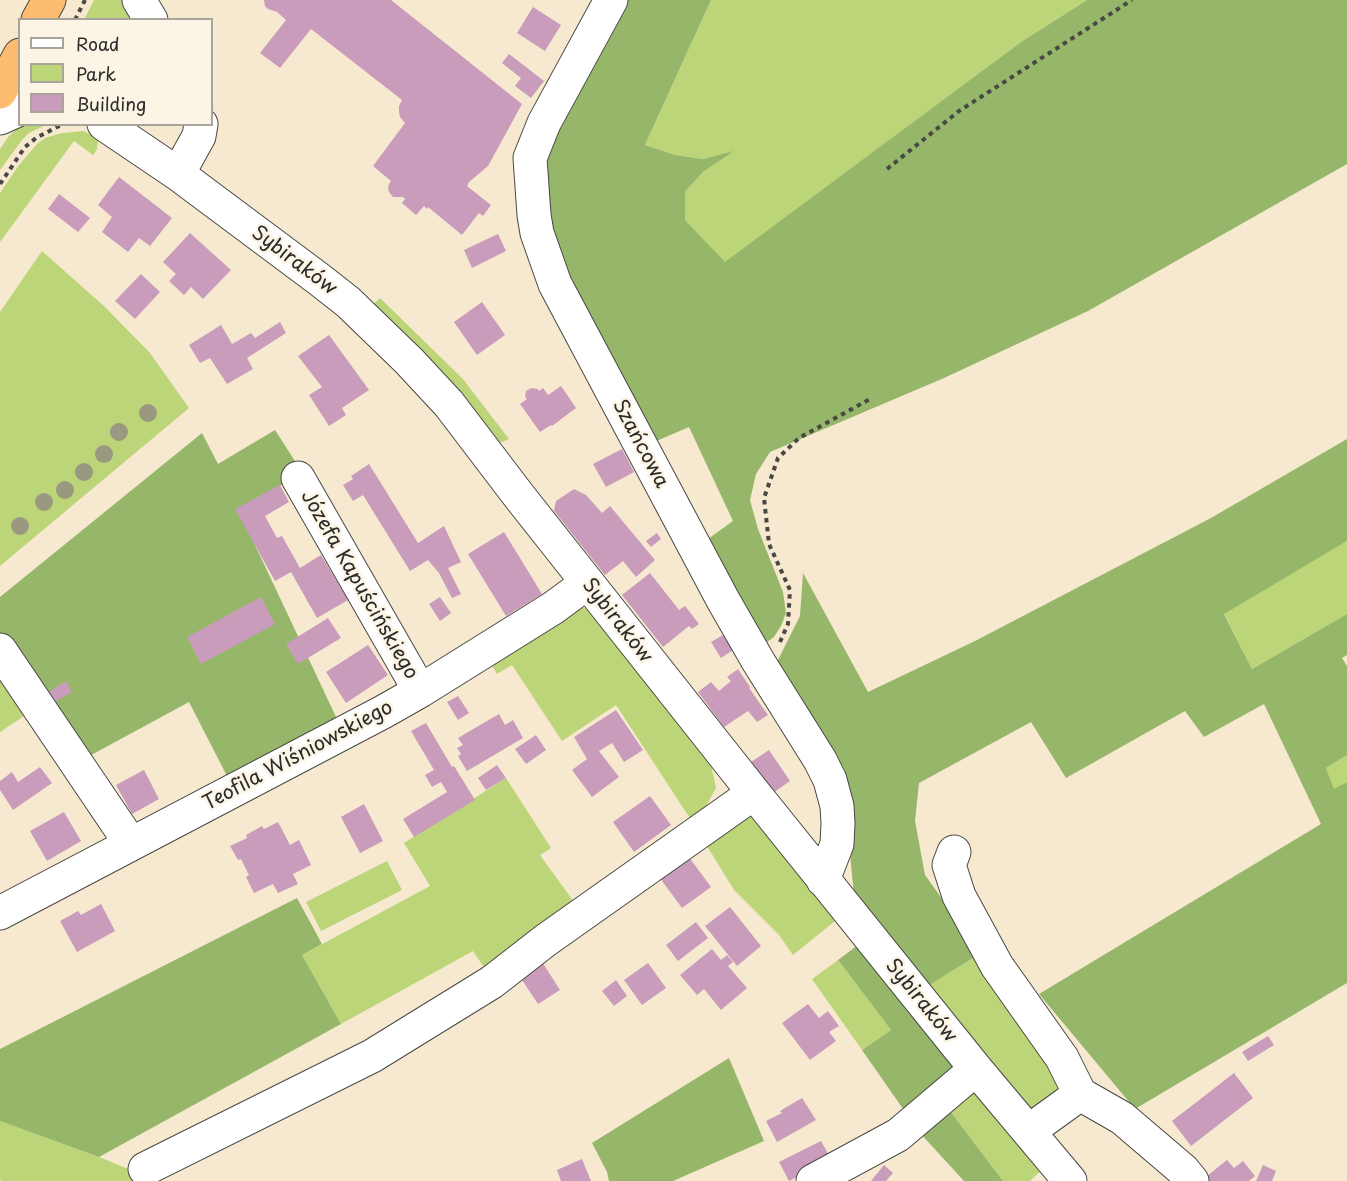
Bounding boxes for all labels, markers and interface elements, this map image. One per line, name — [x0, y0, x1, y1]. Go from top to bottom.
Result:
legend — [18, 18, 213, 126]
text: Road — [76, 30, 120, 57]
text: Park — [76, 60, 116, 87]
text: Building — [76, 90, 146, 117]
street label: Sybiraków — [247, 221, 341, 301]
street label: Szańcowa — [607, 396, 673, 492]
street label: Józefa Kapuścińskiego — [295, 486, 423, 684]
street label: Sybiraków — [577, 574, 657, 668]
street label: Teofila Wiśniowskiego — [199, 696, 397, 816]
street label: Sybiraków — [880, 954, 962, 1048]

